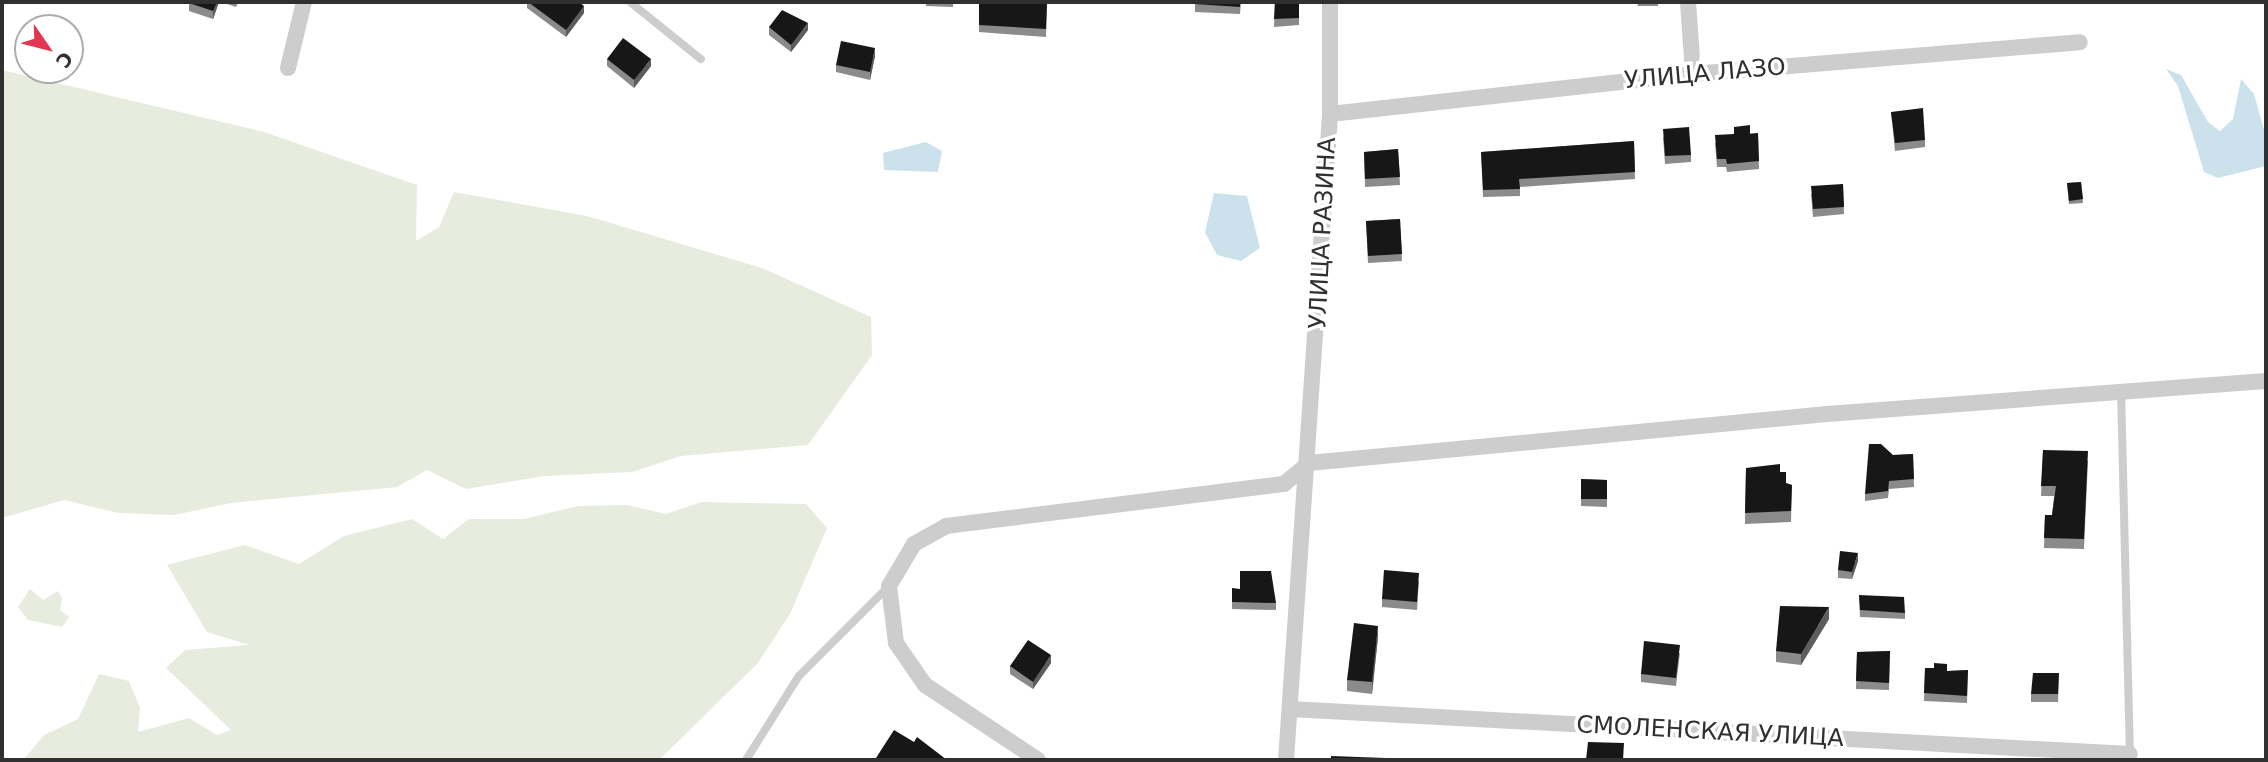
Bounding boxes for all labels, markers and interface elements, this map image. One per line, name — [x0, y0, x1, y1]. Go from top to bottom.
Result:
north arrow — [14, 14, 84, 84]
text: С — [52, 48, 78, 72]
street label: УЛИЦА ЛАЗО — [1623, 53, 1787, 95]
street label: УЛИЦА РАЗИНА — [1304, 136, 1342, 330]
street label: СМОЛЕНСКАЯ УЛИЦА — [1576, 711, 1844, 753]

